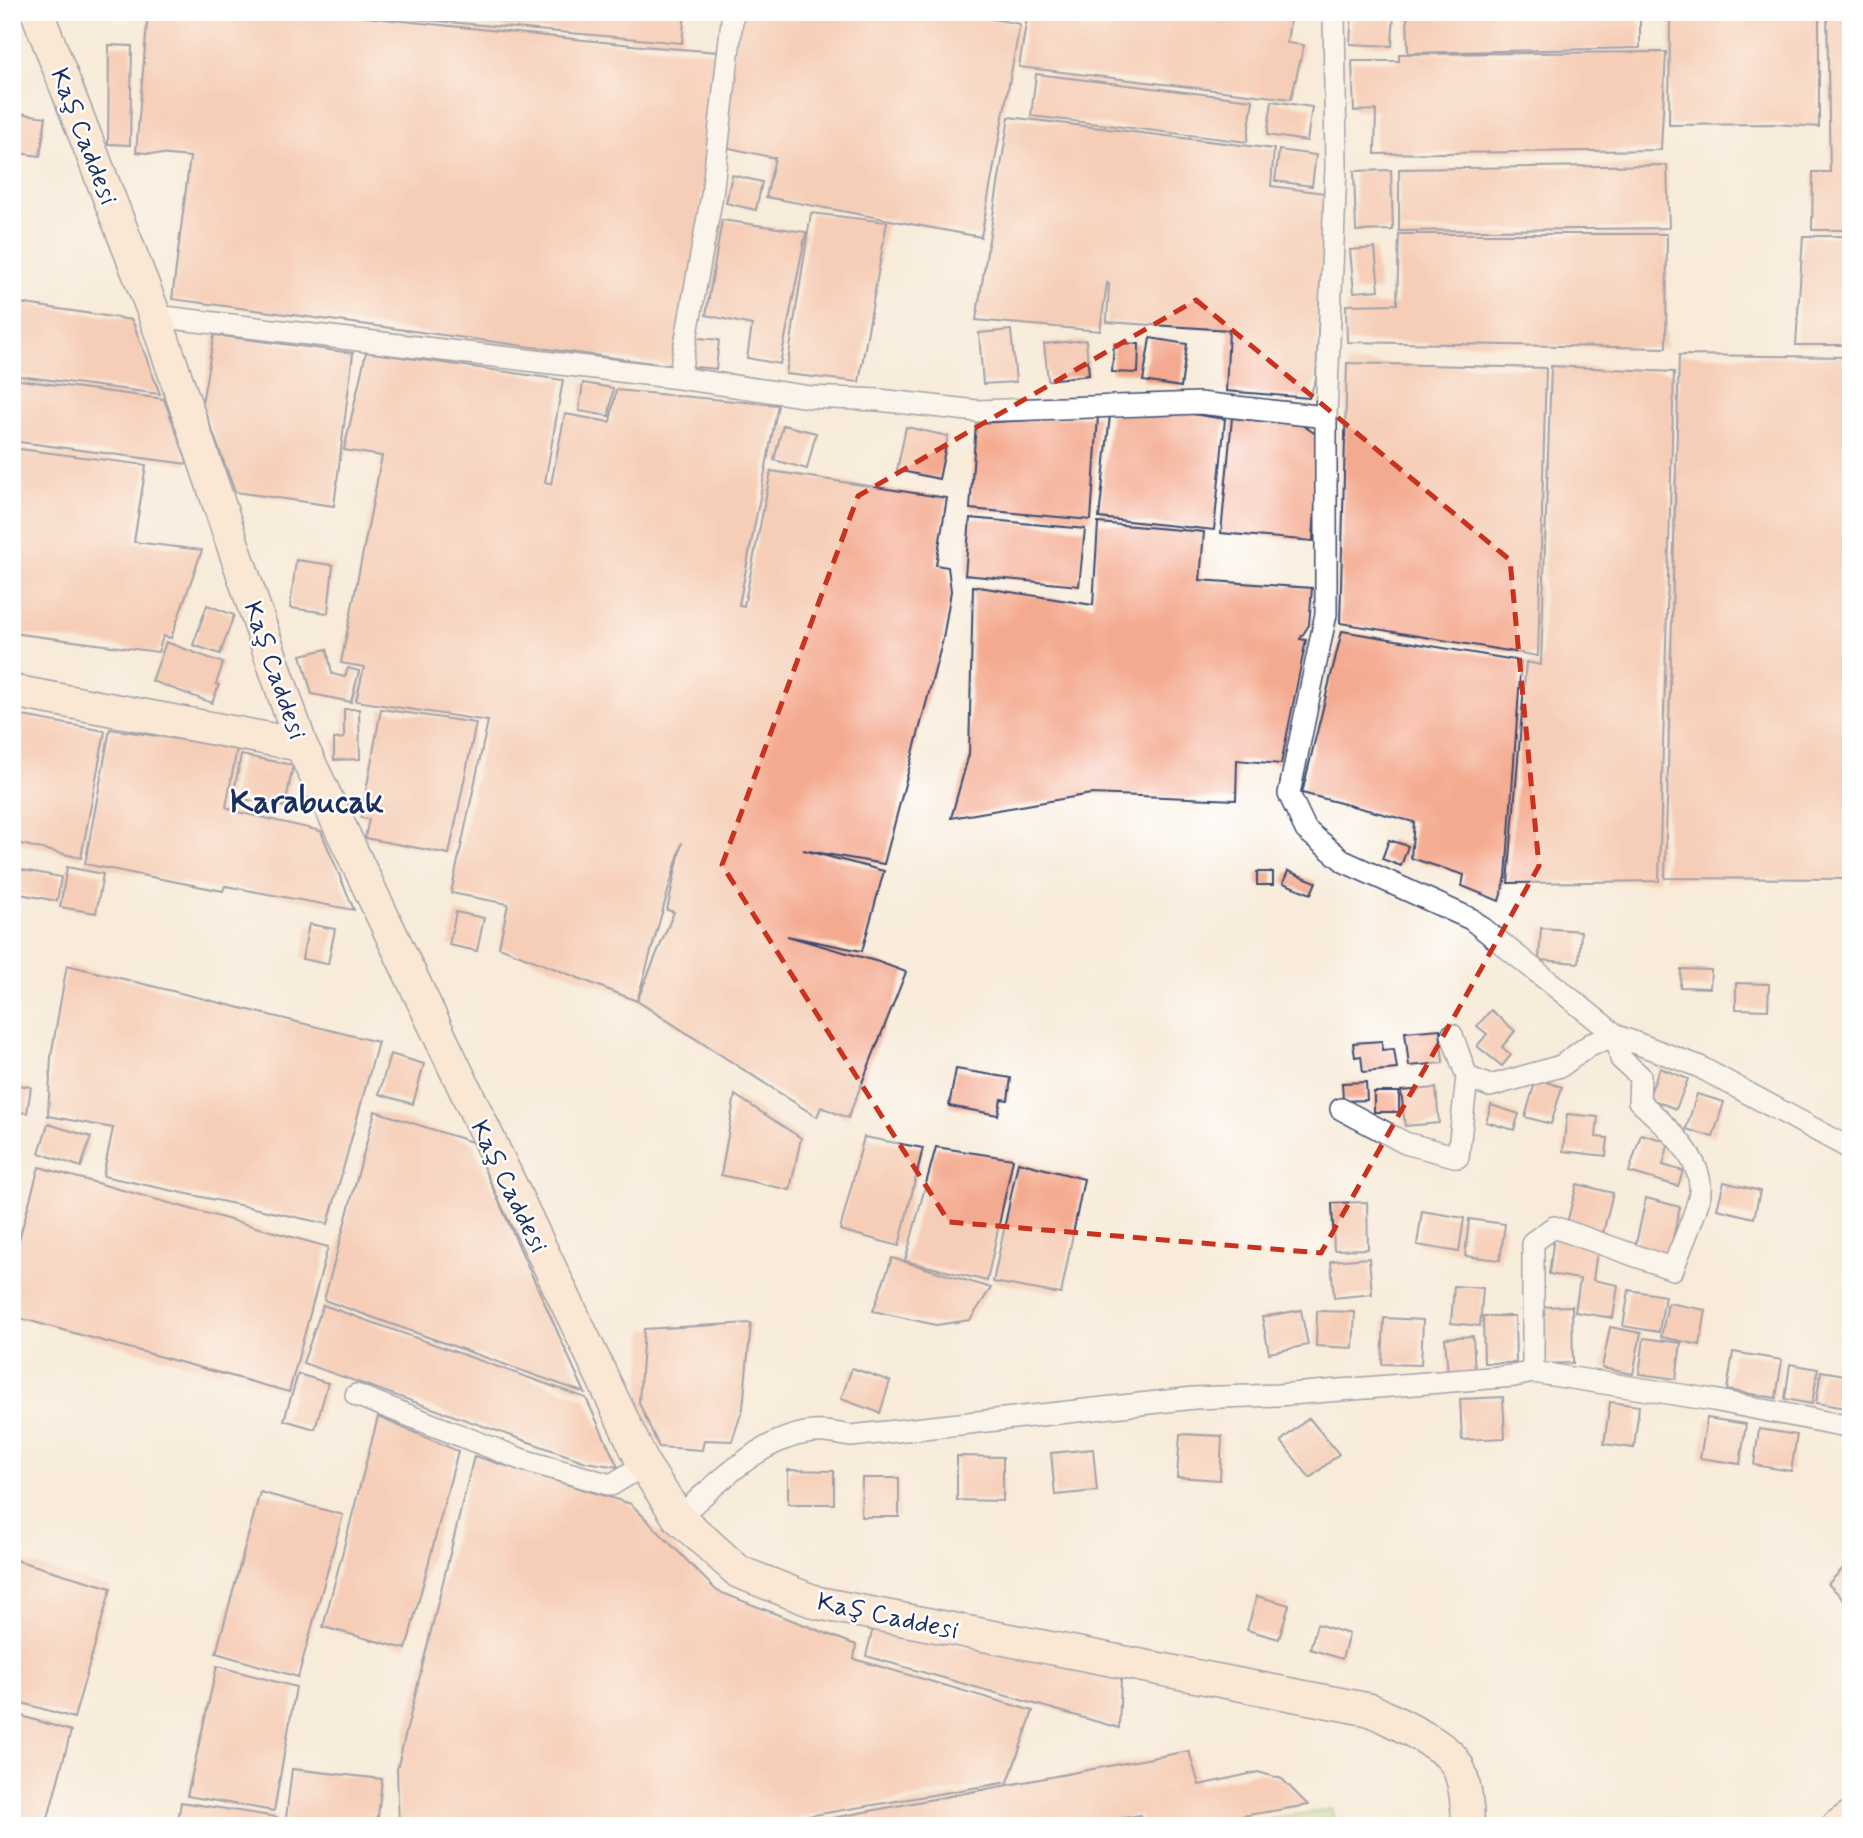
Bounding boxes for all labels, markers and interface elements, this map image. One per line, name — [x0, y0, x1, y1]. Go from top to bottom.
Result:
street label: Kaş Caddesi — [42, 64, 125, 210]
street label: Kaş Caddesi — [235, 597, 314, 744]
district label: Karabucak — [230, 781, 384, 825]
street label: Kaş Caddesi — [461, 1115, 555, 1259]
street label: Kaş Caddesi — [814, 1585, 961, 1649]

